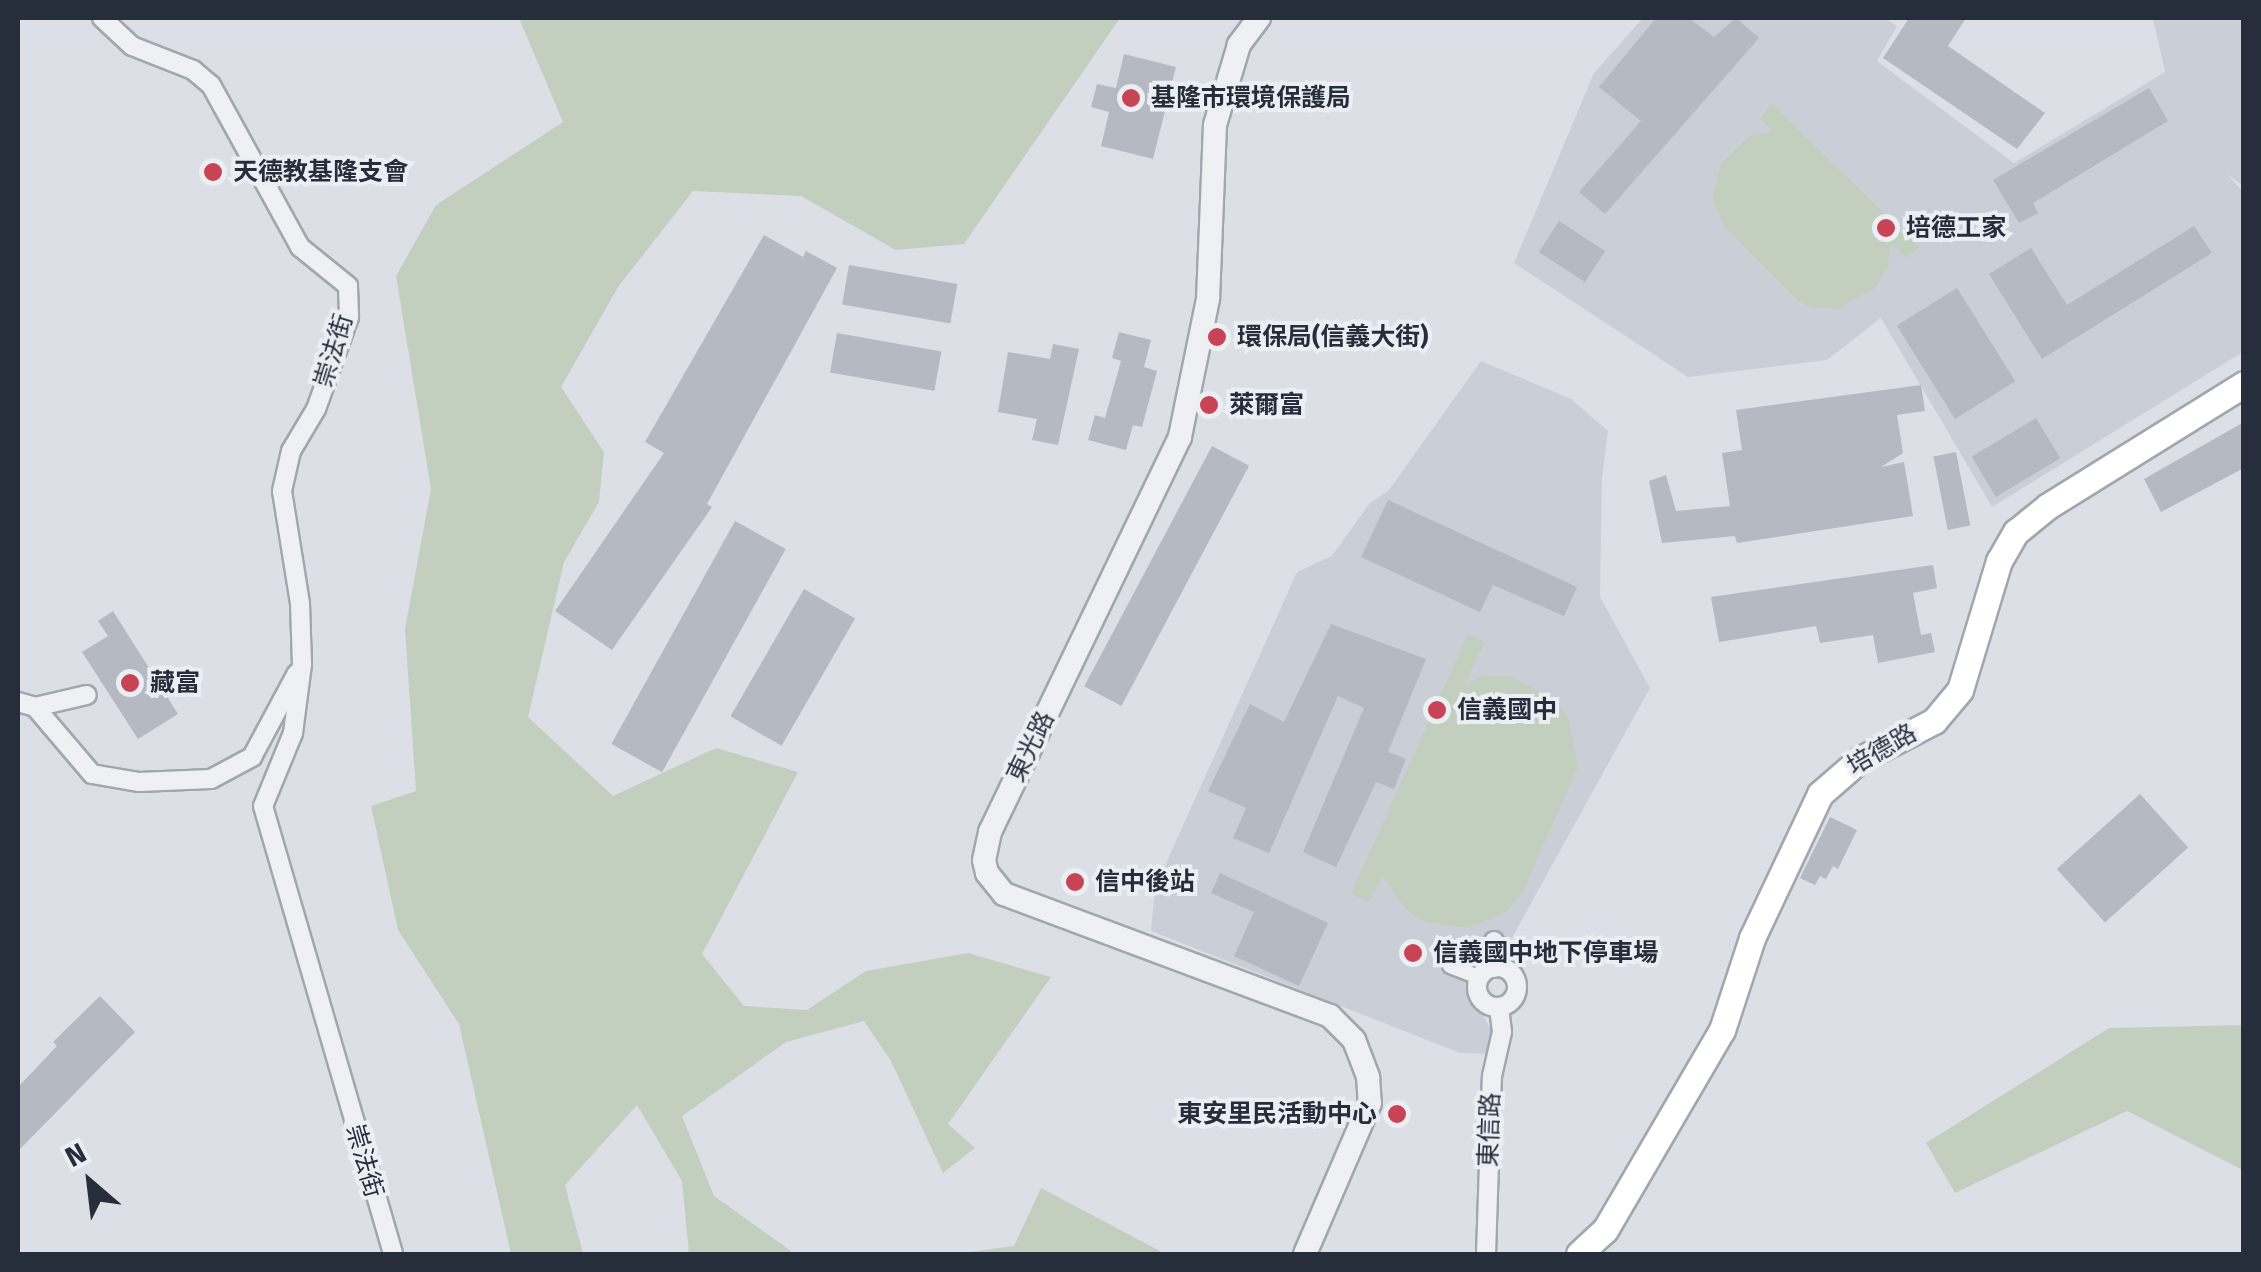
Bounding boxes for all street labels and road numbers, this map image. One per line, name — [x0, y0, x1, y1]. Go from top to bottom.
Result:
street label: 崇法街 — [309, 311, 359, 391]
street label: 東光路 — [1001, 707, 1061, 787]
street label: 培德路 — [1842, 718, 1922, 782]
street label: 東信路 — [1474, 1092, 1506, 1168]
street label: 崇法街 — [339, 1121, 389, 1201]

